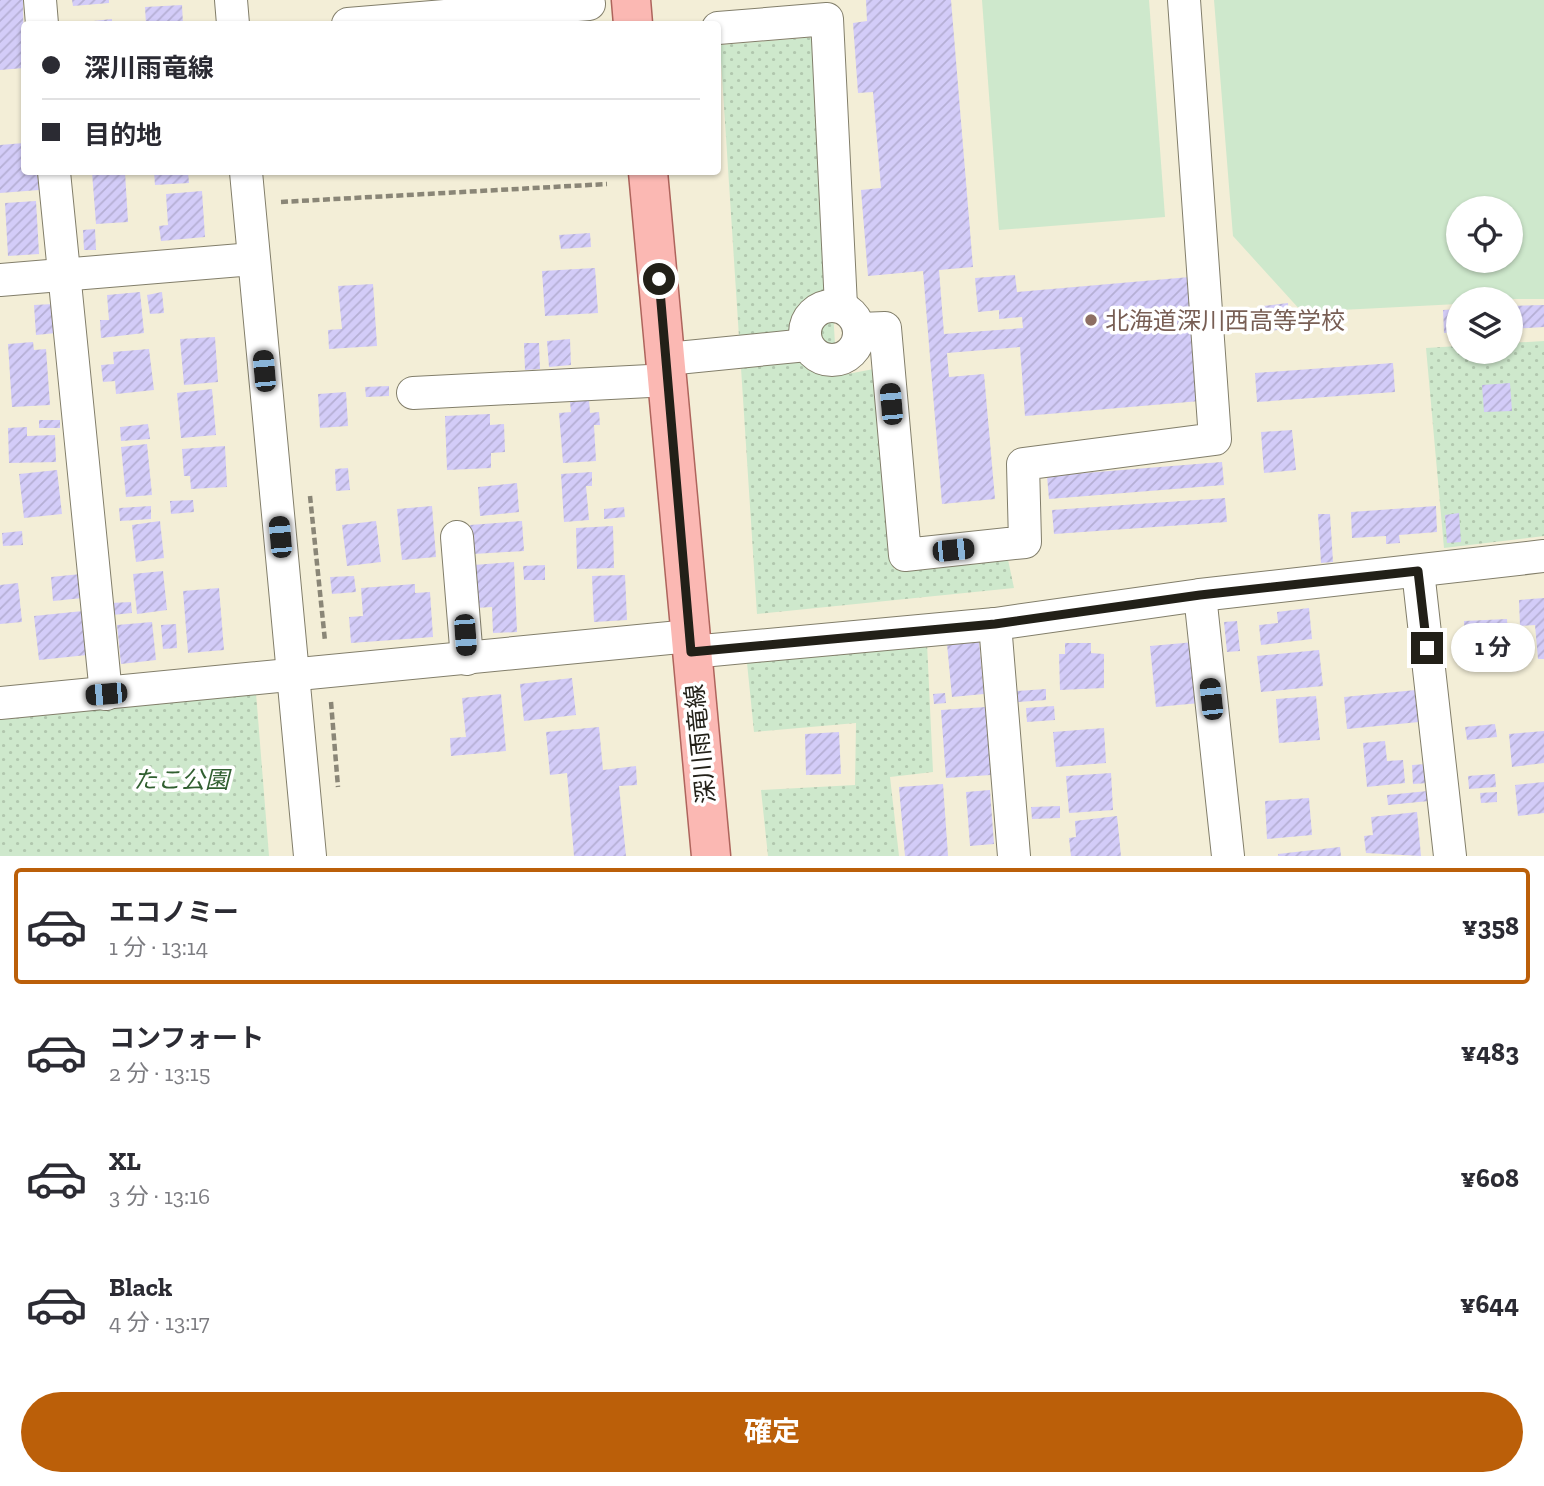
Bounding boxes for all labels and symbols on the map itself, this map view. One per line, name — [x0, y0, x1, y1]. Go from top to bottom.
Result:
route start — [643, 263, 675, 295]
place label: 北海道深川西高等学校 — [1105, 306, 1345, 335]
marker: 北海道深川西高等学校 — [1083, 312, 1099, 328]
car — [252, 349, 277, 393]
car — [879, 382, 904, 426]
car — [268, 515, 293, 559]
car — [932, 537, 975, 563]
car — [454, 613, 477, 657]
callout: 1 分 — [1452, 624, 1536, 672]
route end — [1411, 632, 1443, 664]
car — [1199, 677, 1224, 721]
car — [85, 682, 128, 706]
street label: 深川雨竜線 — [679, 683, 721, 805]
park label: たこ公園 — [133, 765, 232, 794]

